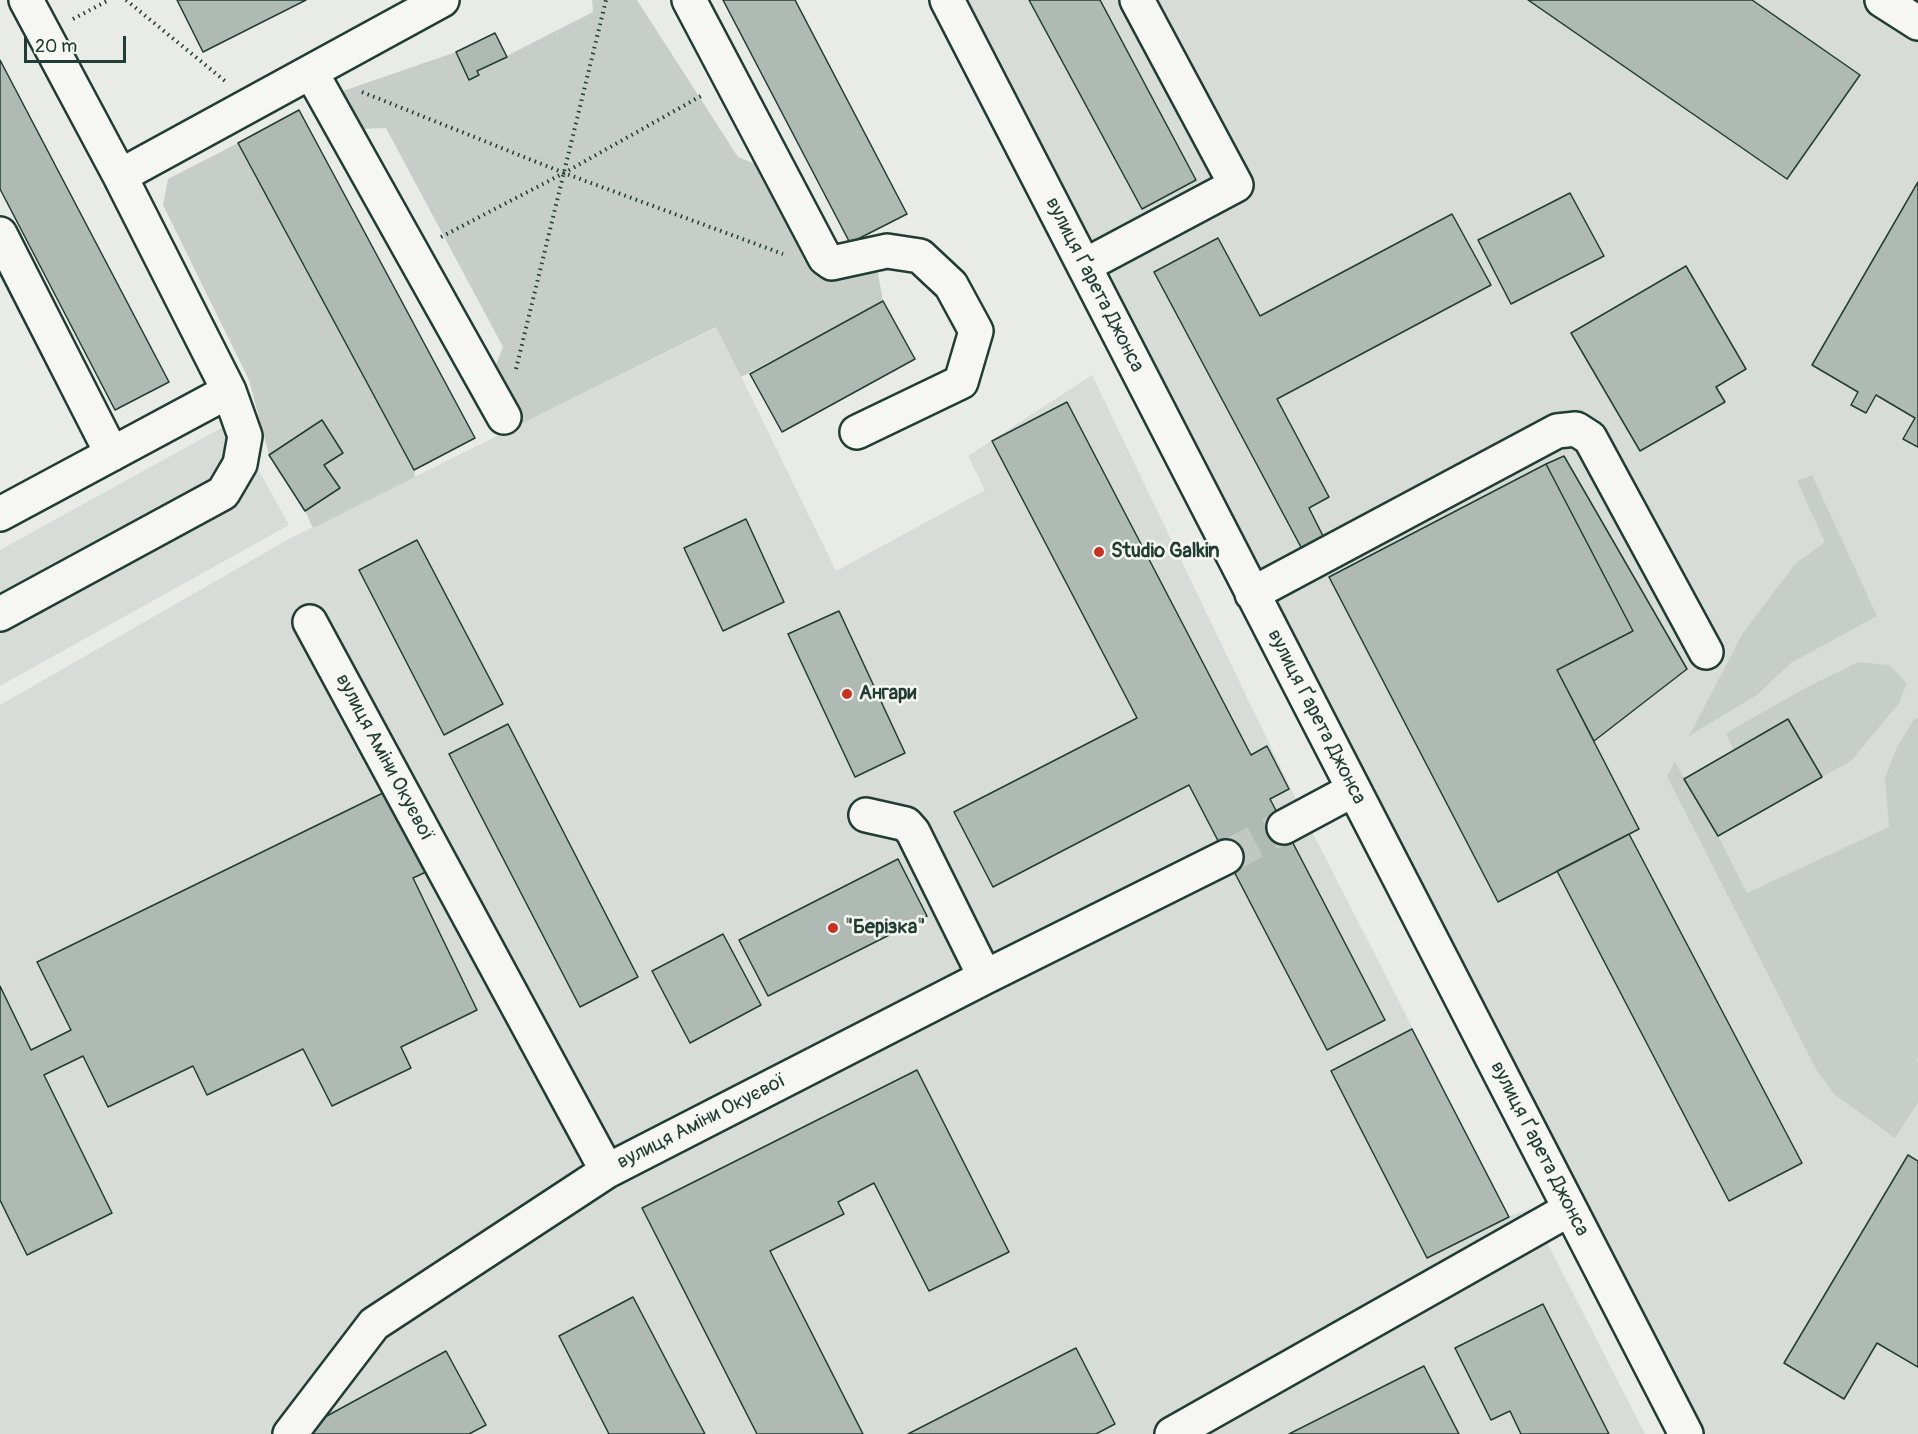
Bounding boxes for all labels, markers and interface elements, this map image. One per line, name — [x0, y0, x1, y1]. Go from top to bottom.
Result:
scale bar — [27, 24, 129, 62]
text: 20 m — [35, 35, 77, 58]
street label: вулиця Ґарета Джонса — [1039, 193, 1149, 377]
place label: Studio Galkin — [1111, 540, 1220, 564]
marker: Studio Galkin — [1092, 545, 1106, 559]
street label: вулиця Ґарета Джонса — [1261, 625, 1371, 809]
street label: вулиця Аміни Окуєвої — [330, 670, 438, 846]
place label: Ангари — [859, 682, 916, 706]
marker: Ангари — [840, 687, 854, 701]
place label: "Берізка" — [845, 916, 925, 940]
marker: "Берізка" — [826, 921, 840, 935]
street label: вулиця Ґарета Джонса — [1484, 1057, 1594, 1241]
street label: вулиця Аміни Окуєвої — [613, 1069, 791, 1175]

